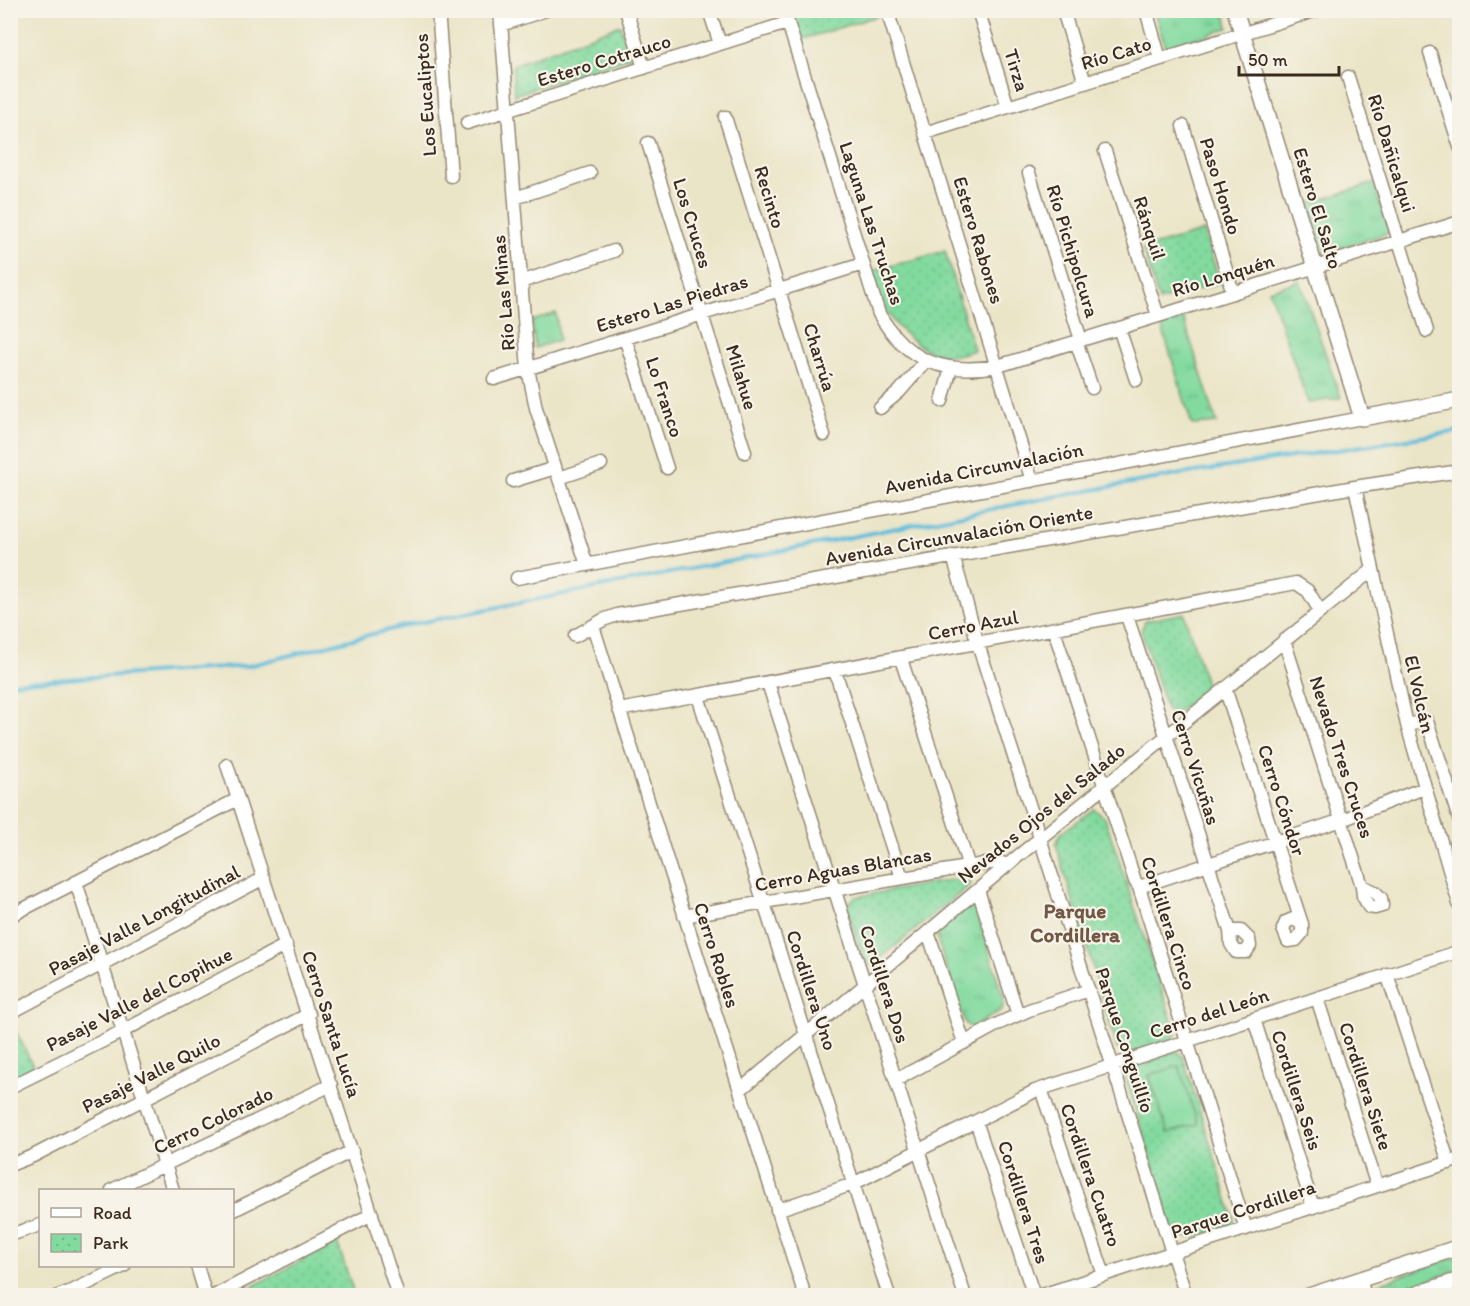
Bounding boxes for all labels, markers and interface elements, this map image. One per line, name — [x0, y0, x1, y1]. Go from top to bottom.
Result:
street label: Estero Cotrauco — [534, 28, 674, 92]
street label: Río Cato — [1078, 31, 1154, 75]
street label: Los Eucaliptos — [409, 33, 441, 157]
scale bar — [1239, 39, 1340, 77]
street label: Tirza — [999, 46, 1035, 94]
text: 50 m — [1248, 49, 1288, 71]
street label: Río Dañicalqui — [1363, 91, 1421, 215]
street label: Paso Hondo — [1195, 134, 1247, 238]
street label: Laguna Las Truchas — [834, 138, 910, 308]
street label: Estero El Salto — [1288, 144, 1348, 272]
street label: Recinto — [749, 163, 791, 231]
street label: Estero Rabones — [948, 173, 1010, 307]
street label: Los Cruces — [668, 175, 718, 271]
street label: Río Pichipolcura — [1041, 182, 1105, 321]
street label: Ránquil — [1128, 193, 1172, 263]
street label: Río Las Minas — [486, 234, 520, 352]
street label: Río Lonquén — [1169, 248, 1277, 302]
street label: Estero Las Piedras — [593, 268, 751, 337]
street label: Charrúa — [798, 320, 842, 394]
street label: Milahue — [721, 341, 763, 413]
street label: Lo Franco — [641, 354, 689, 440]
street label: Avenida Circunvalación — [883, 437, 1085, 499]
street label: Avenida Circunvalación Oriente — [823, 500, 1095, 570]
street label: Cerro Azul — [926, 604, 1020, 646]
street label: El Volcán — [1399, 653, 1441, 735]
street label: Nevado Tres Cruces — [1304, 673, 1380, 841]
street label: Cerro Vicuñas — [1166, 706, 1226, 828]
street label: Nevados Ojos del Salado — [952, 738, 1130, 888]
street label: Cerro Cóndor — [1253, 741, 1311, 859]
street label: Cerro Aguas Blancas — [753, 842, 933, 896]
street label: Cordillera Cinco — [1136, 853, 1202, 993]
street label: Pasaje Valle Longitudinal — [44, 859, 244, 981]
district label: Parque Cordillera — [1030, 898, 1121, 947]
street label: Cerro Robles — [689, 899, 745, 1011]
street label: Cordillera Dos — [855, 922, 915, 1046]
street label: Cordillera Uno — [781, 927, 843, 1053]
street label: Pasaje Valle del Copihue — [42, 942, 236, 1056]
street label: Cerro Santa Lucía — [297, 947, 367, 1101]
street label: Parque Conguillío — [1090, 964, 1160, 1116]
street label: Cerro del León — [1146, 982, 1272, 1044]
street label: Cordillera Siete — [1334, 1019, 1398, 1153]
street label: Cordillera Seis — [1266, 1027, 1328, 1153]
street label: Pasaje Valle Quilo — [78, 1028, 224, 1118]
street label: Cerro Colorado — [149, 1081, 277, 1159]
street label: Cordillera Cuatro — [1055, 1100, 1127, 1250]
street label: Cordillera Tres — [993, 1137, 1055, 1267]
street label: Parque Cordillera — [1168, 1174, 1319, 1244]
legend — [39, 1189, 234, 1267]
text: Road — [93, 1202, 132, 1224]
text: Park — [93, 1232, 128, 1254]

